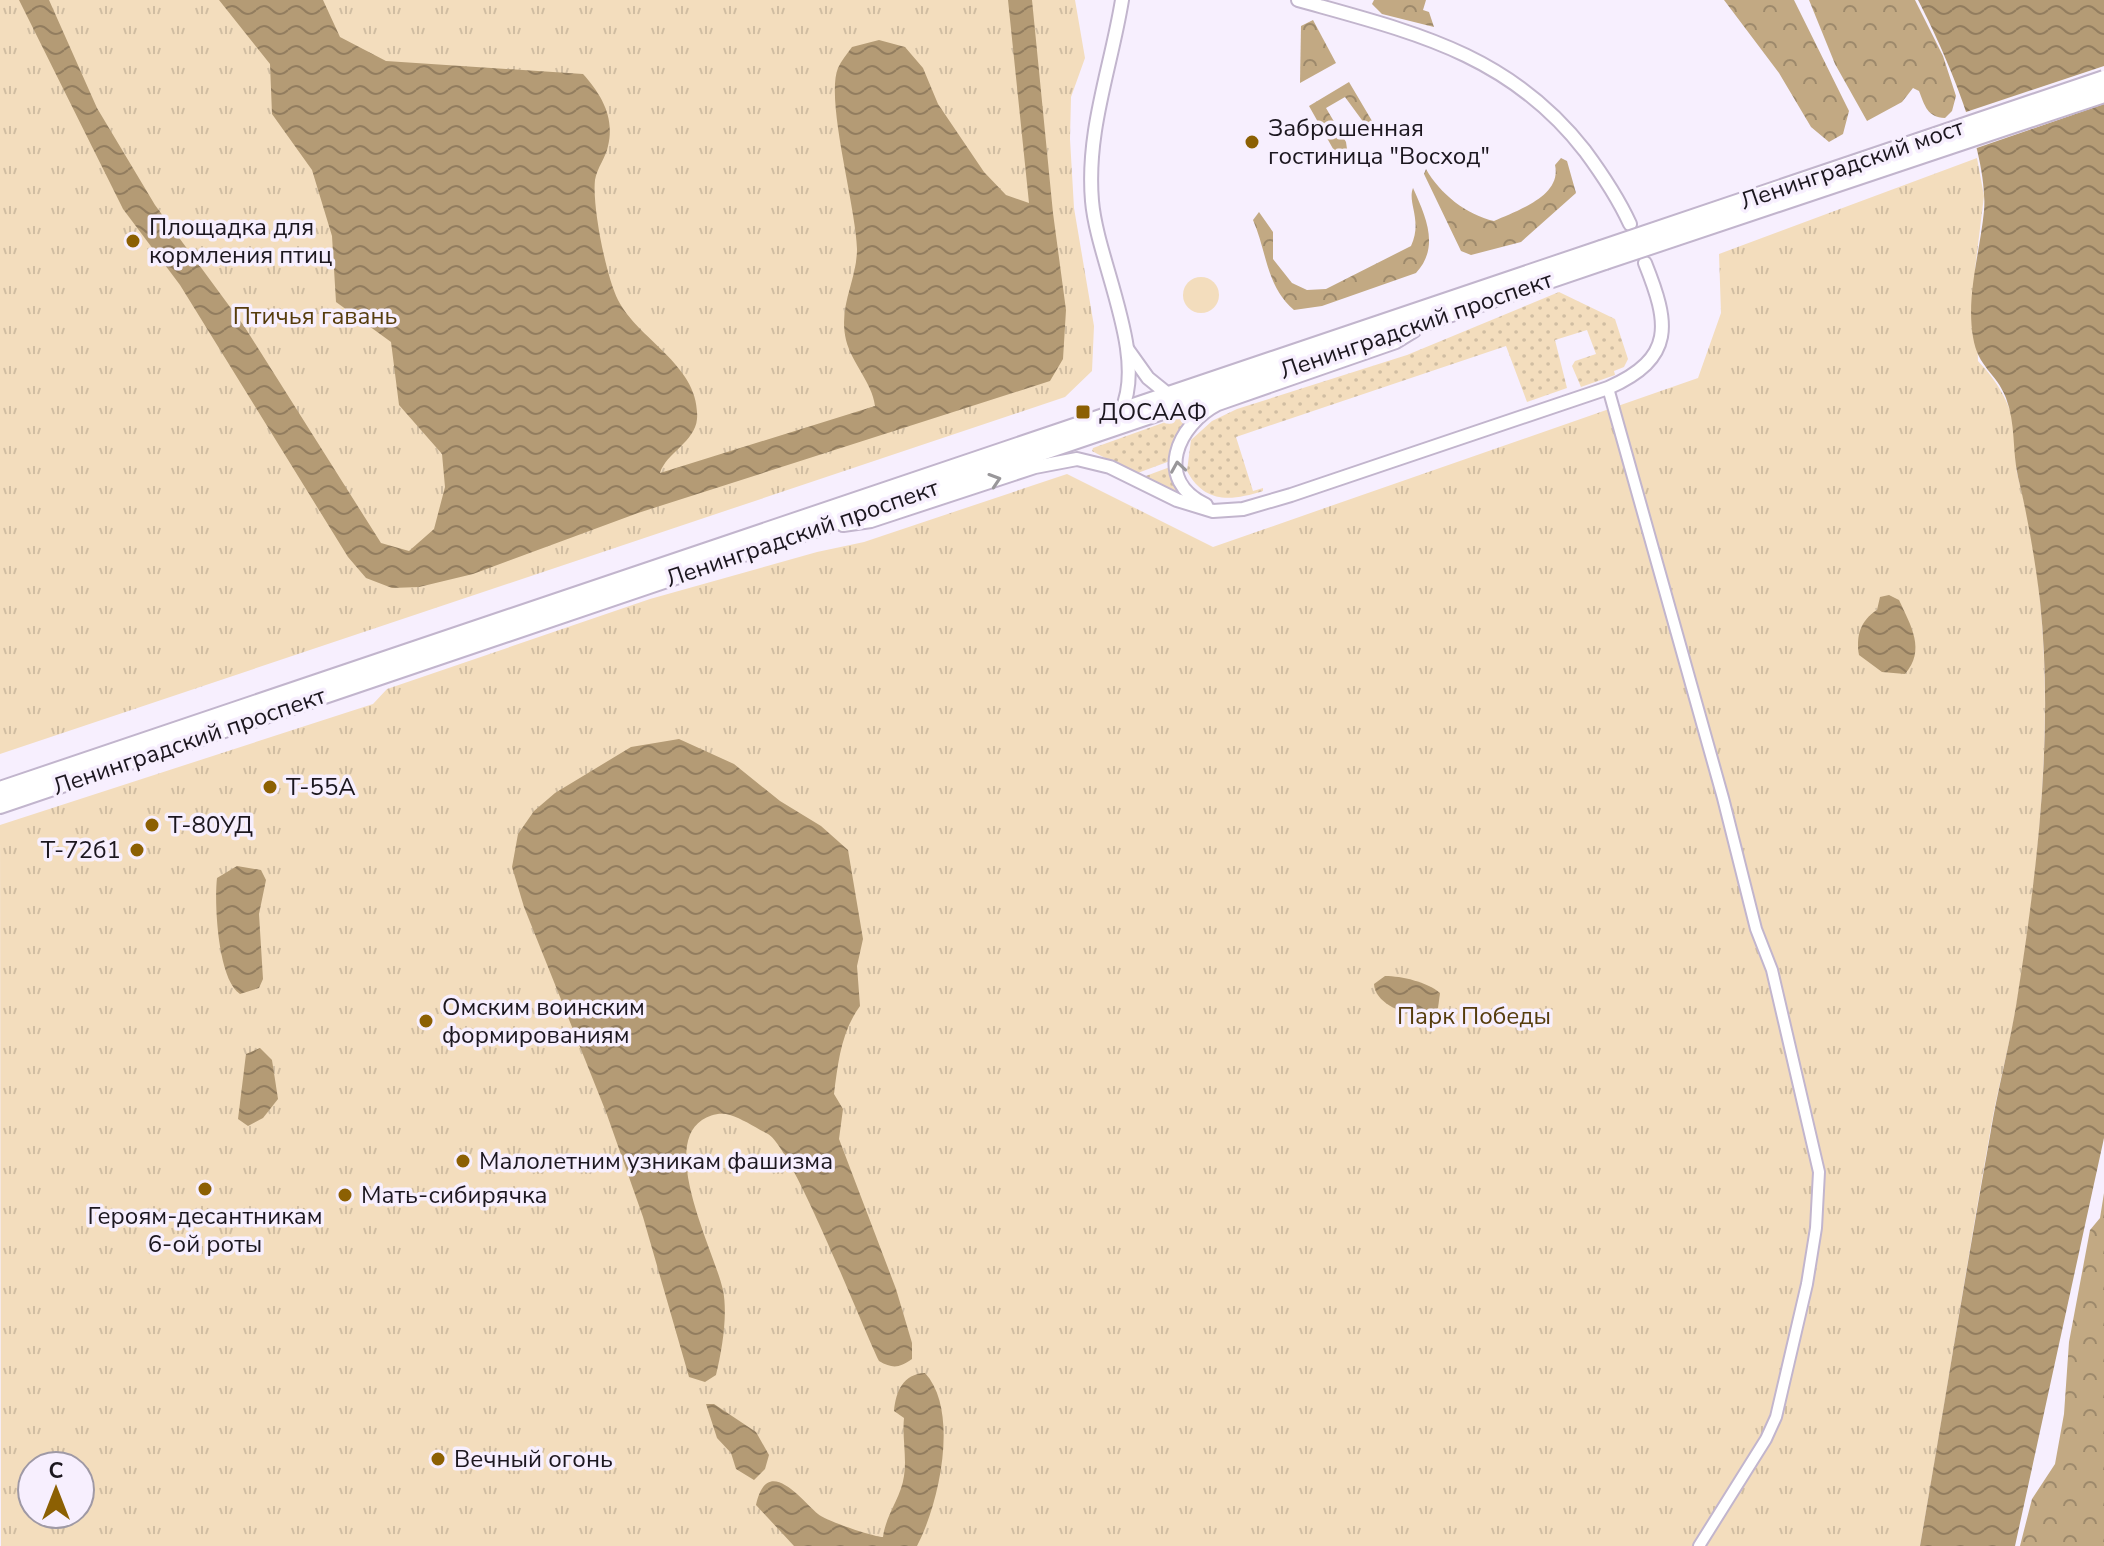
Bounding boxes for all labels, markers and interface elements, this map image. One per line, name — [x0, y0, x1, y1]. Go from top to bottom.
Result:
street label: Ленинградский мост — [1736, 111, 1968, 217]
place label: Заброшенная гостиница "Восход" — [1268, 112, 1490, 172]
marker: Заброшенная гостиница "Восход" — [1243, 133, 1261, 151]
place label: Площадка для кормления птиц — [149, 211, 332, 271]
marker: Площадка для кормления птиц — [124, 232, 142, 250]
street label: Ленинградский проспект — [1275, 263, 1557, 387]
park label: Птичья гавань — [233, 300, 397, 332]
place label: ДОСААФ — [1099, 396, 1207, 428]
marker: ДОСААФ — [1074, 403, 1092, 421]
one-way arrow — [1170, 460, 1187, 473]
street label: Ленинградский проспект — [661, 471, 943, 595]
one-way arrow — [987, 474, 1001, 490]
street label: Ленинградский проспект — [48, 679, 330, 803]
place label: Т-55А — [286, 771, 356, 803]
marker: Т-55А — [261, 778, 279, 796]
place label: Т-80УД — [168, 809, 253, 841]
marker: Т-80УД — [143, 816, 161, 834]
place label: Т-72б1 — [41, 834, 121, 866]
marker: Т-72б1 — [128, 841, 146, 859]
place label: Омским воинским формированиям — [442, 991, 645, 1051]
park label: Парк Победы — [1397, 1000, 1551, 1032]
marker: Омским воинским формированиям — [417, 1012, 435, 1030]
place label: Малолетним узникам фашизма — [479, 1145, 833, 1177]
marker: Малолетним узникам фашизма — [454, 1152, 472, 1170]
place label: Мать-сибирячка — [361, 1179, 547, 1211]
marker: Героям-десантникам 6-ой роты — [196, 1180, 214, 1198]
marker: Мать-сибирячка — [336, 1186, 354, 1204]
place label: Героям-десантникам 6-ой роты — [87, 1200, 323, 1260]
place label: Вечный огонь — [454, 1443, 613, 1475]
north arrow — [16, 1450, 96, 1530]
marker: Вечный огонь — [429, 1450, 447, 1468]
text: С — [49, 1456, 64, 1486]

